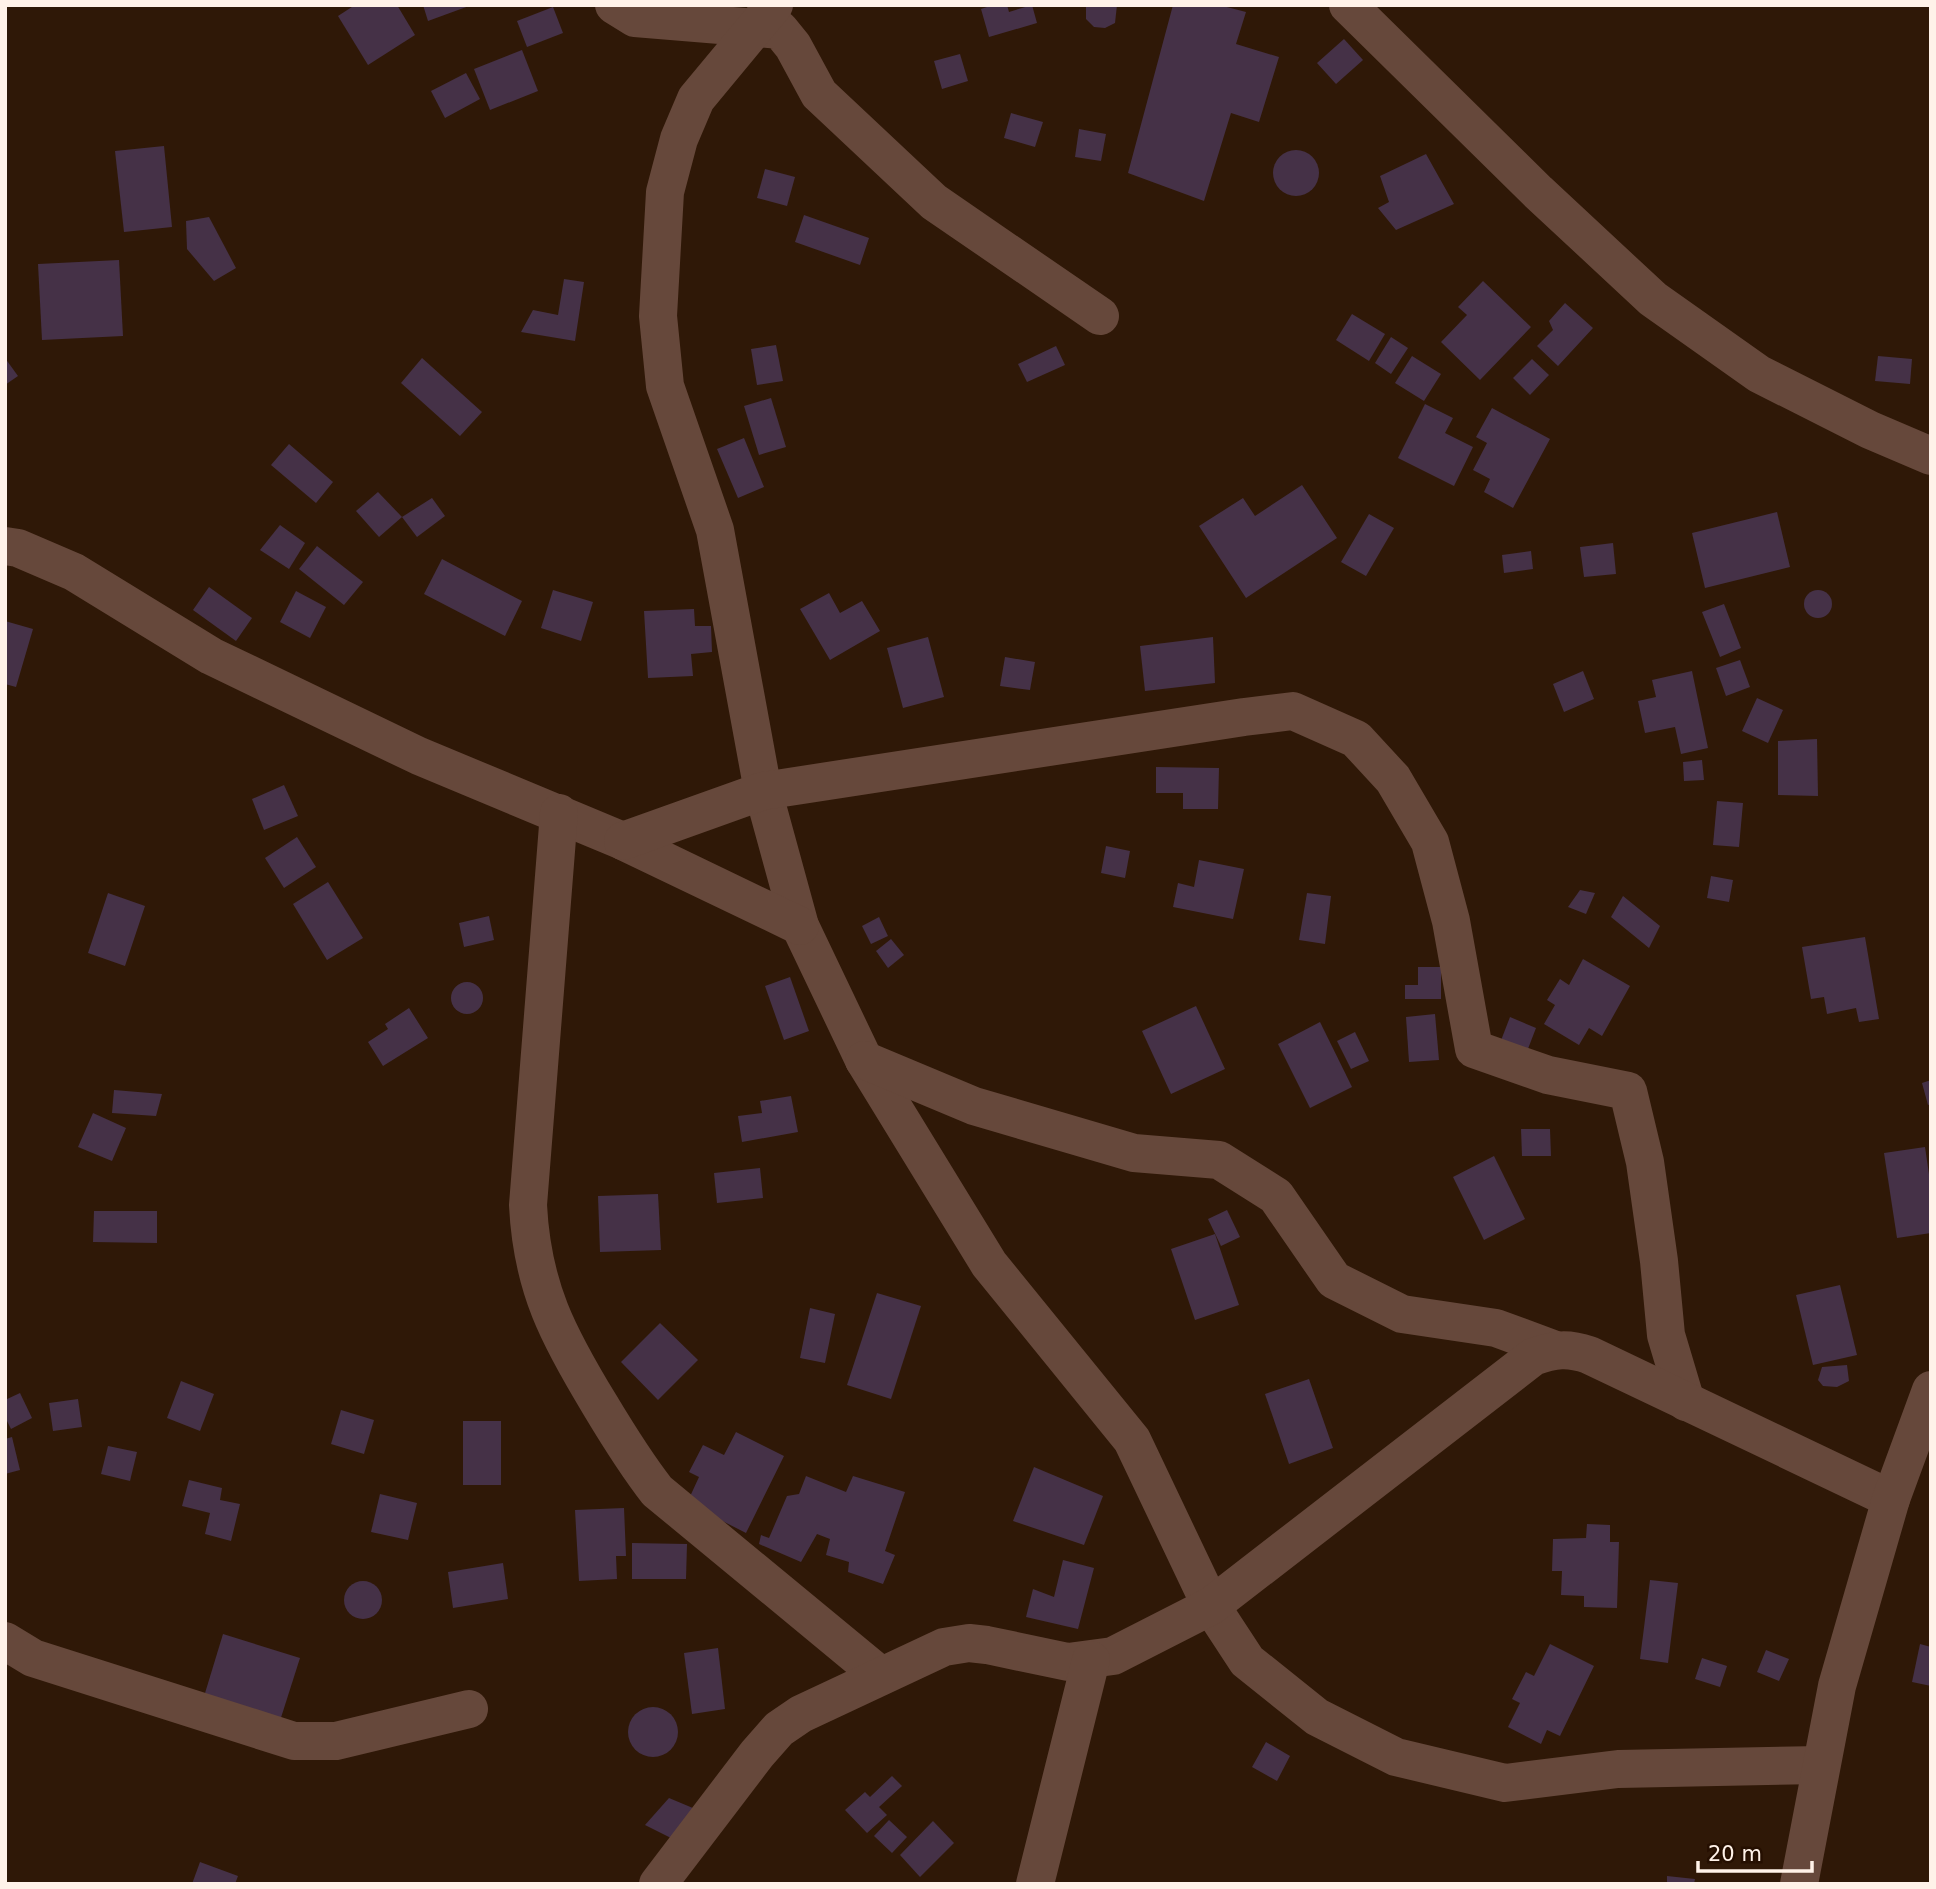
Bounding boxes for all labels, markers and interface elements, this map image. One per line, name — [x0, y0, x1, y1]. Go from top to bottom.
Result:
scale bar — [1698, 1829, 1812, 1873]
text: 20 m — [1708, 1842, 1762, 1866]

